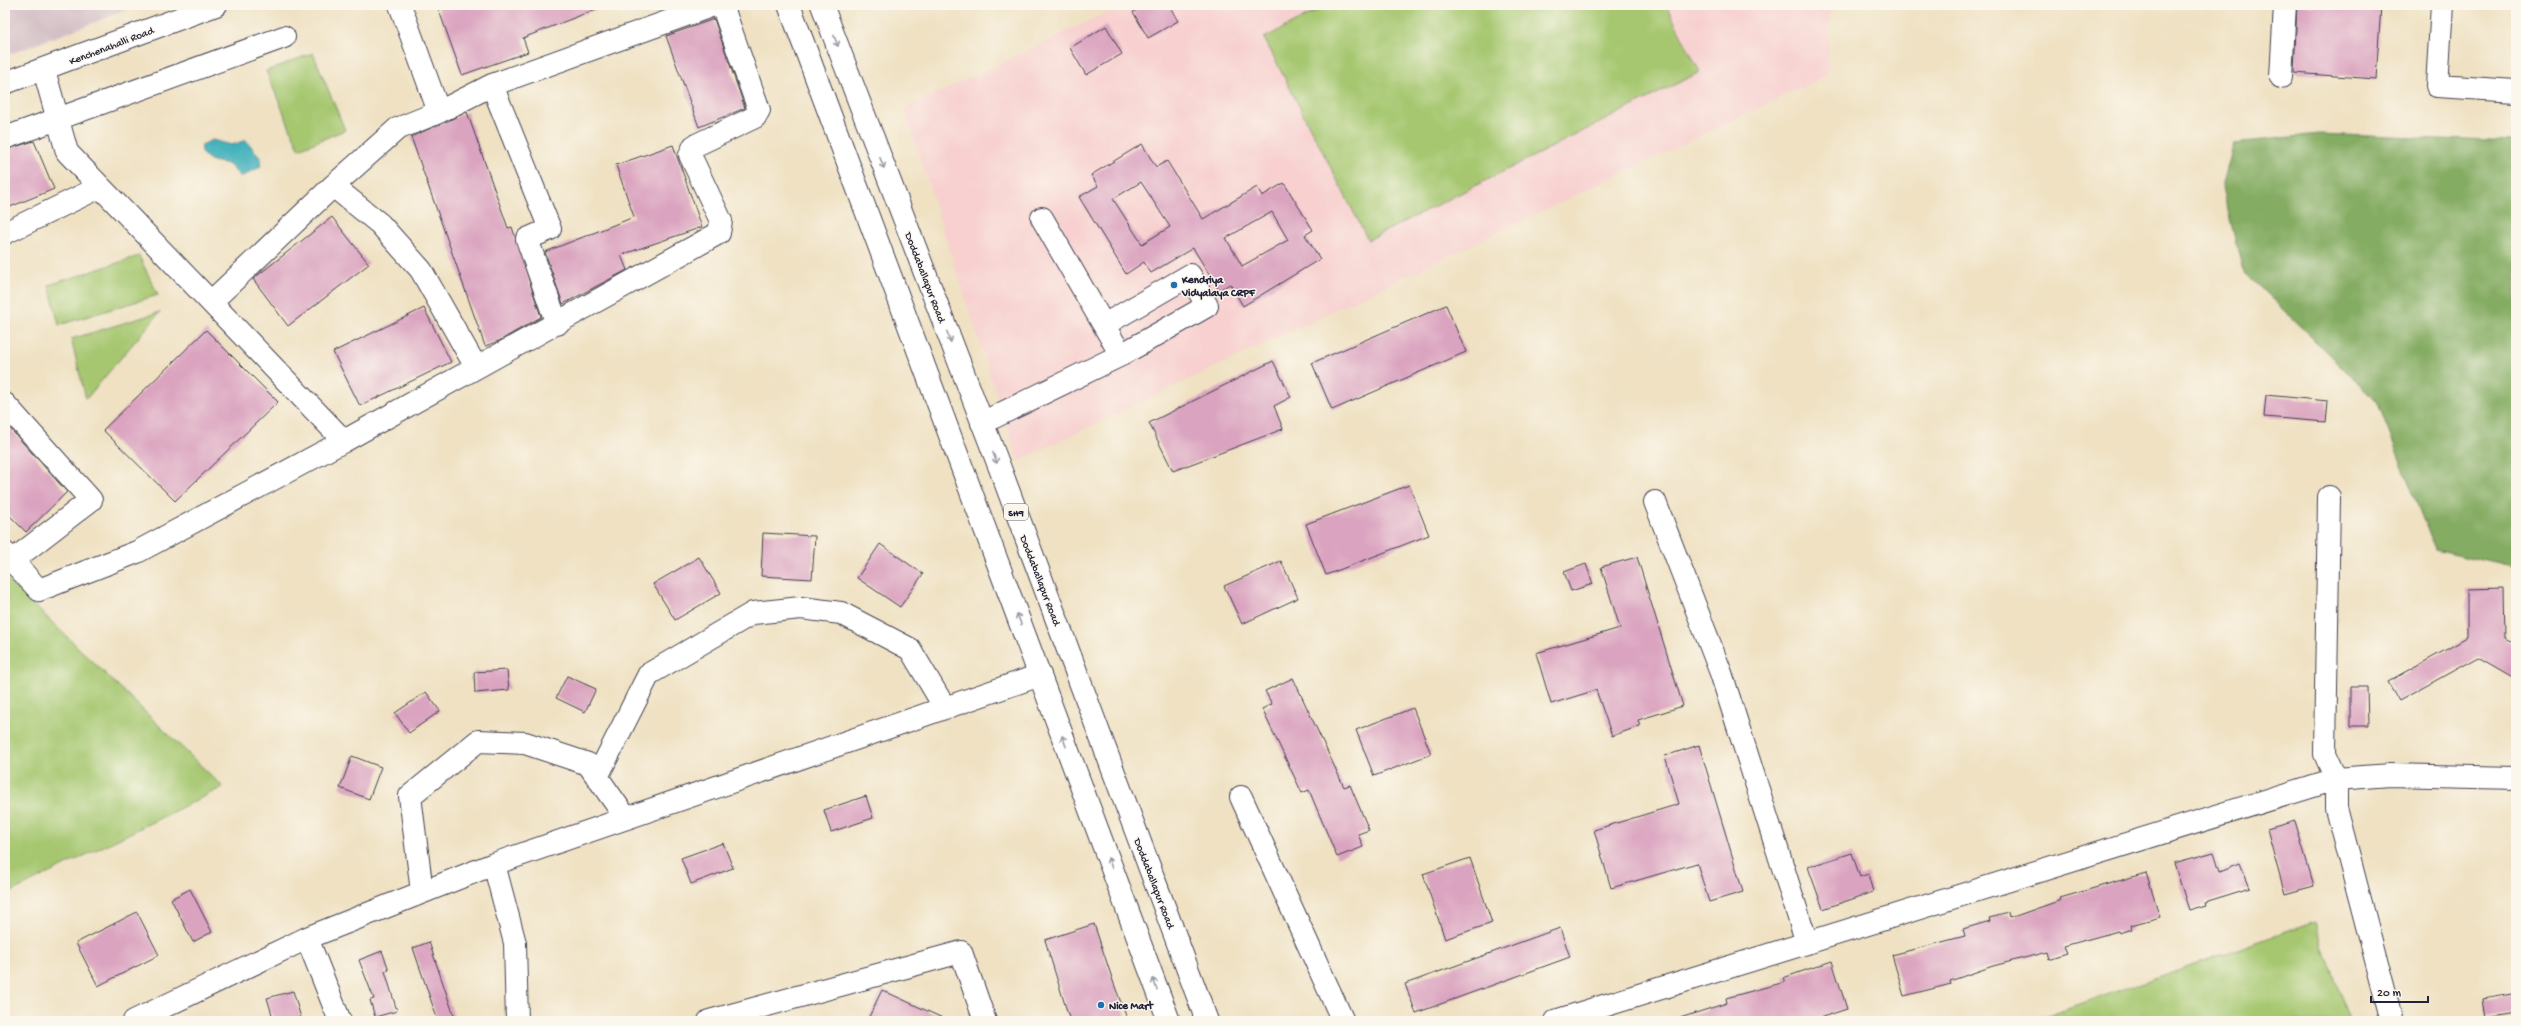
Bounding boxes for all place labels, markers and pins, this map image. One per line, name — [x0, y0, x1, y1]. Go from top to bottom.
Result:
place label: Kendriya Vidyalaya CRPF — [1181, 275, 1256, 300]
marker: Kendriya Vidyalaya CRPF — [1169, 280, 1179, 290]
marker: Nice Mart — [1096, 1000, 1106, 1010]
place label: Nice Mart — [1109, 1000, 1154, 1013]

